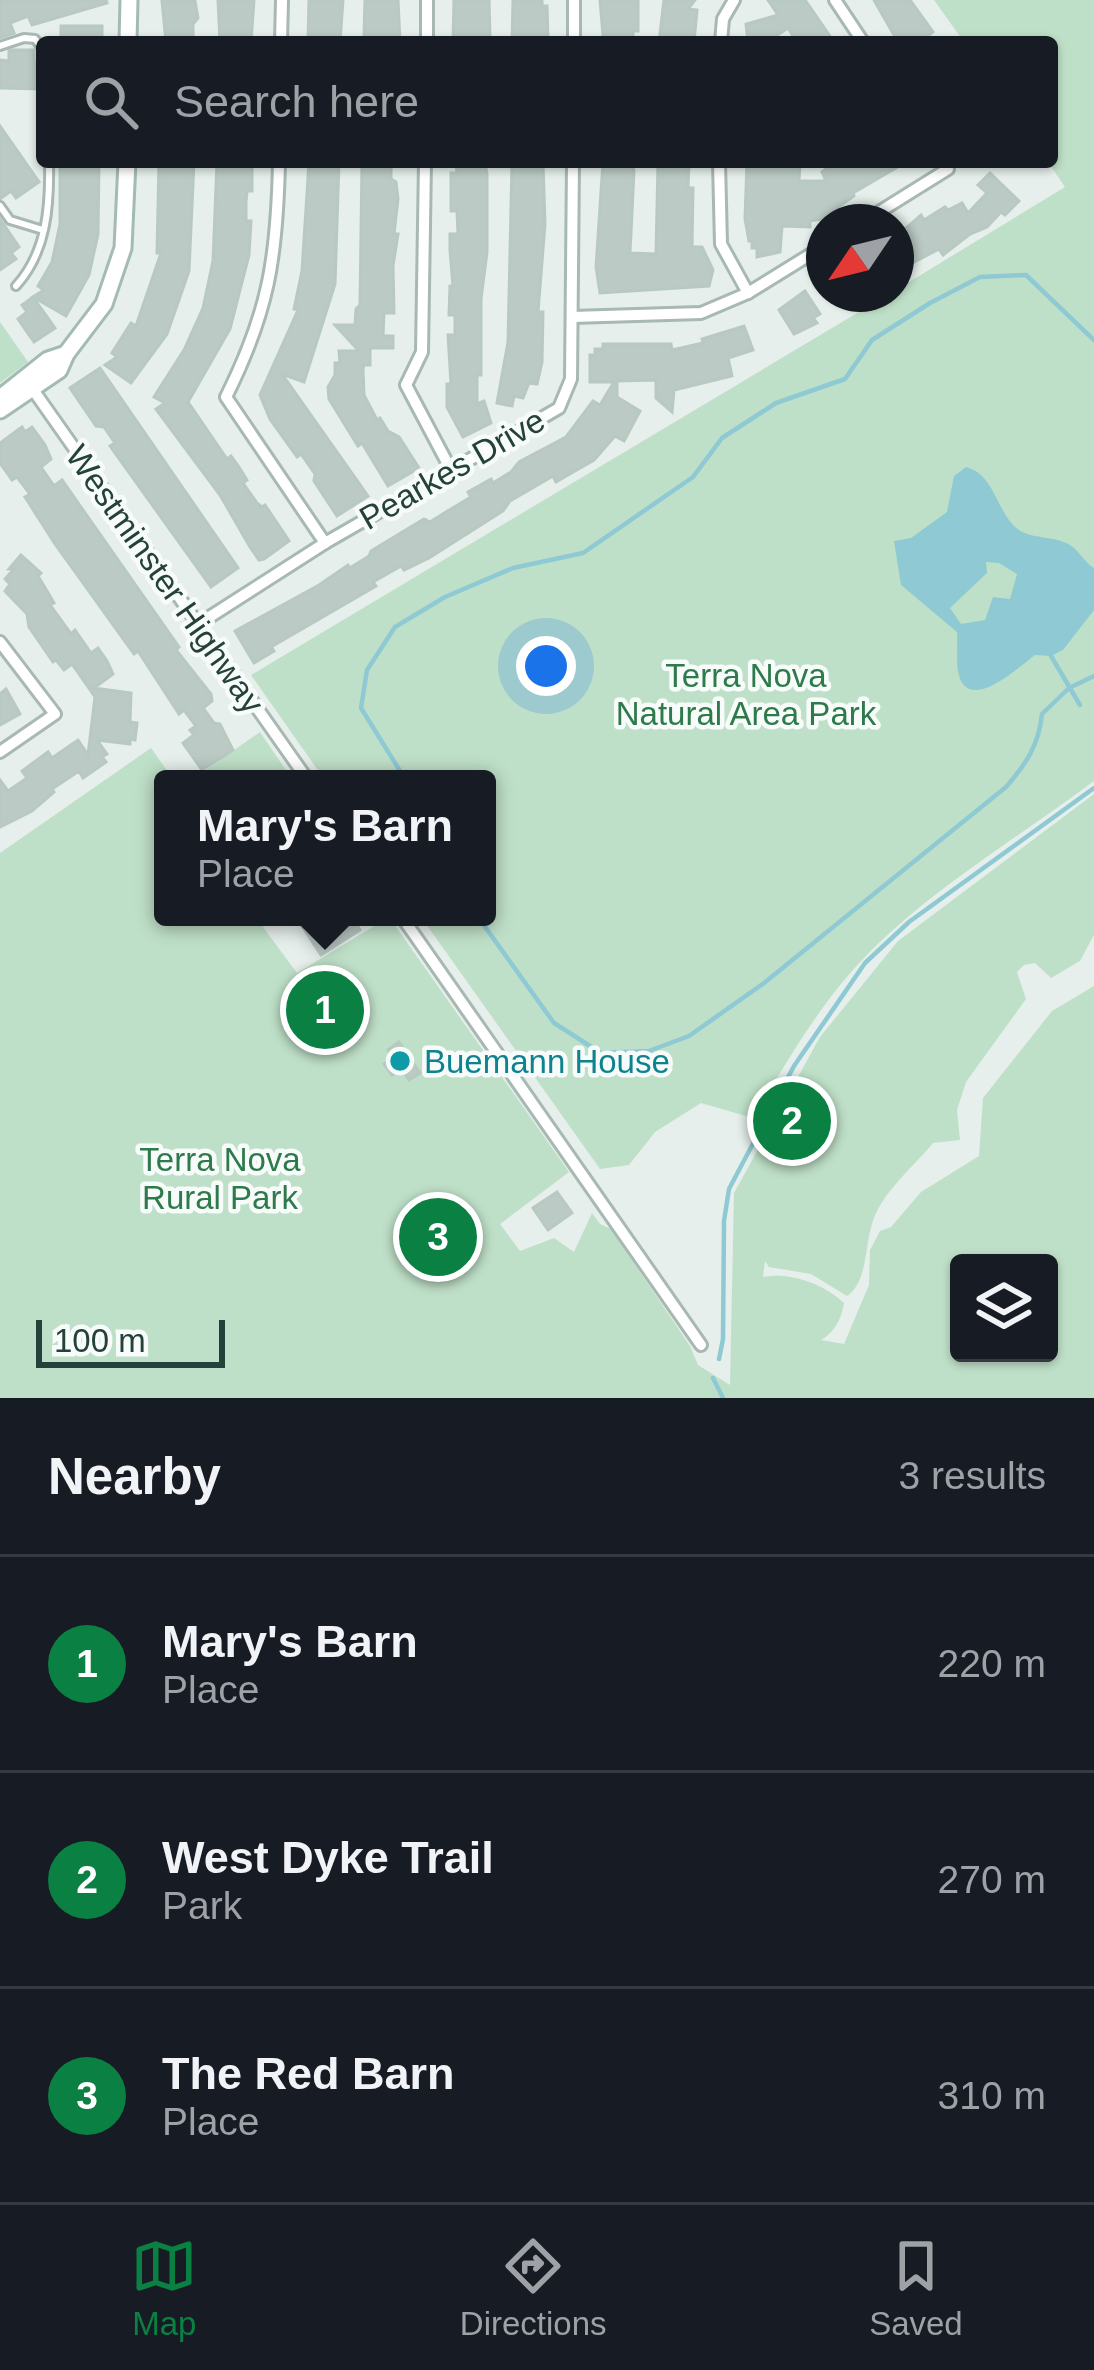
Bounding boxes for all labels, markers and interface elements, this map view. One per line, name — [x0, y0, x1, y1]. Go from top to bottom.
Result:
search box — [36, 36, 1058, 168]
icon: search — [78, 69, 144, 135]
text: Search here — [174, 76, 419, 127]
north arrow — [806, 204, 914, 312]
street label: Pearkes Drive — [353, 401, 551, 537]
street label: Westminster Highway — [59, 438, 272, 720]
your location — [516, 636, 576, 696]
park label: Terra Nova Natural Area Park — [616, 657, 877, 732]
popup — [154, 770, 496, 926]
text: Mary's Barn — [197, 800, 453, 851]
text: Place — [197, 852, 295, 895]
pin: 1 — [286, 965, 364, 1055]
place label: Buemann House — [424, 1043, 670, 1080]
marker: Buemann House — [387, 1048, 413, 1074]
pin: 2 — [753, 1076, 831, 1166]
park label: Terra Nova Rural Park — [139, 1141, 301, 1216]
pin: 3 — [399, 1192, 477, 1282]
map controls — [950, 1254, 1058, 1362]
button: layers — [950, 1254, 1058, 1362]
scale bar — [36, 1314, 225, 1367]
text: 100 m — [54, 1322, 146, 1359]
text: Nearby — [48, 1448, 221, 1505]
text: 3 results — [899, 1454, 1046, 1497]
text: Mary's Barn — [162, 1616, 418, 1667]
text: 1 — [76, 1642, 98, 1685]
text: 220 m — [938, 1642, 1046, 1685]
text: Place — [162, 1668, 260, 1711]
text: West Dyke Trail — [162, 1832, 494, 1883]
text: 2 — [76, 1858, 98, 1901]
text: 270 m — [938, 1858, 1046, 1901]
text: Park — [162, 1884, 242, 1927]
text: The Red Barn — [162, 2048, 455, 2099]
text: 3 — [76, 2074, 98, 2117]
text: 310 m — [938, 2074, 1046, 2117]
text: Place — [162, 2100, 260, 2143]
tab: Map — [131, 2233, 197, 2343]
tab: Directions — [460, 2233, 607, 2343]
tab: Saved — [869, 2233, 963, 2343]

